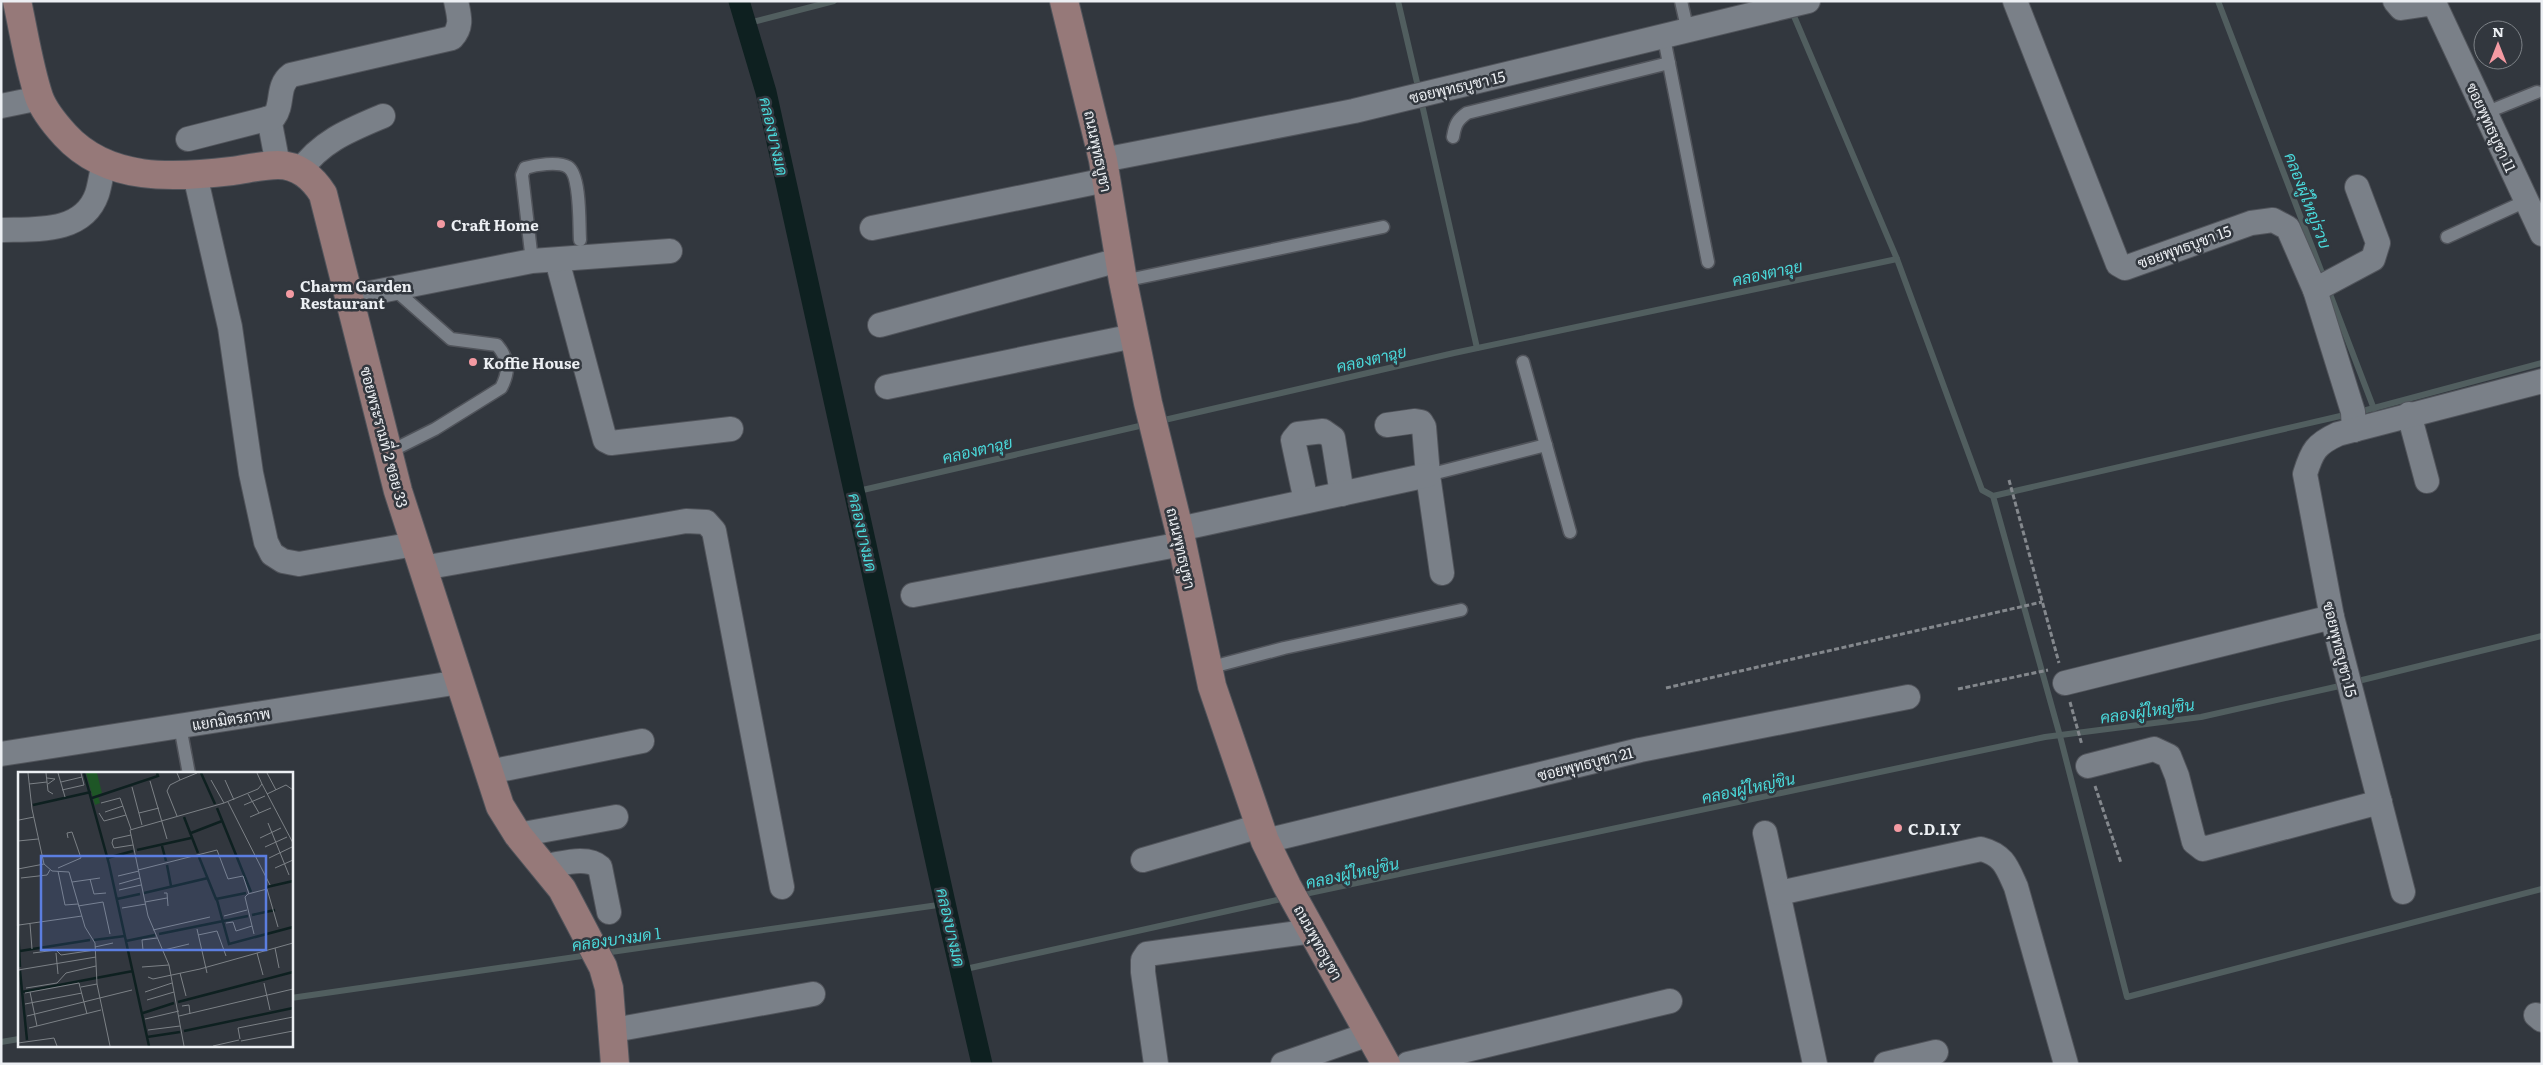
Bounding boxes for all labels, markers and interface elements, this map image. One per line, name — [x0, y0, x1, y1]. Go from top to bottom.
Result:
north arrow — [2473, 20, 2523, 70]
text: N — [2492, 21, 2504, 41]
street label: ซอยพุทธบูชา 15 — [1407, 64, 1508, 109]
street label: ซอยพุทธบูชา 11 — [2460, 78, 2523, 176]
water label: คลองบางมด — [754, 94, 796, 178]
street label: ถนนพุทธบูชา — [1078, 108, 1119, 194]
water label: คลองผู้ใหญ่รวบ — [2279, 148, 2339, 253]
place label: Craft Home — [451, 213, 539, 236]
marker: Craft Home — [435, 218, 447, 230]
street label: ซอยพุทธบูชา 15 — [2134, 218, 2235, 275]
water label: คลองตาฉุย — [1730, 253, 1805, 292]
place label: Charm Garden Restaurant — [300, 274, 413, 314]
marker: Charm Garden Restaurant — [284, 288, 296, 300]
water label: คลองตาฉุย — [1334, 338, 1409, 379]
place label: Koffie House — [483, 351, 580, 374]
marker: Koffie House — [467, 356, 479, 368]
street label: ซอยพระรามที่ 2 ซอย 33 — [355, 363, 417, 510]
water label: คลองตาฉุย — [940, 429, 1015, 470]
water label: คลองบางมด — [843, 490, 885, 574]
street label: ถนนพุทธบูชา — [1161, 505, 1203, 591]
street label: ซอยพุทธบูชา 15 — [2317, 599, 2364, 700]
water label: คลองผู้ใหญ่ชิน — [2098, 691, 2196, 729]
street label: แยกมิตรภาพ — [190, 700, 272, 736]
street label: ซอยพุทธบูชา 21 — [1535, 740, 1636, 787]
water label: คลองผู้ใหญ่ชิน — [1699, 765, 1797, 810]
inset map — [18, 772, 292, 1048]
place label: C.D.I.Y — [1908, 817, 1962, 840]
marker: C.D.I.Y — [1892, 822, 1904, 834]
water label: คลองผู้ใหญ่ชิน — [1303, 850, 1401, 895]
water label: คลองบางมด — [931, 885, 973, 969]
street label: ถนนพุทธบูชา — [1288, 900, 1349, 984]
water label: คลองบางมด 1 — [570, 920, 662, 956]

